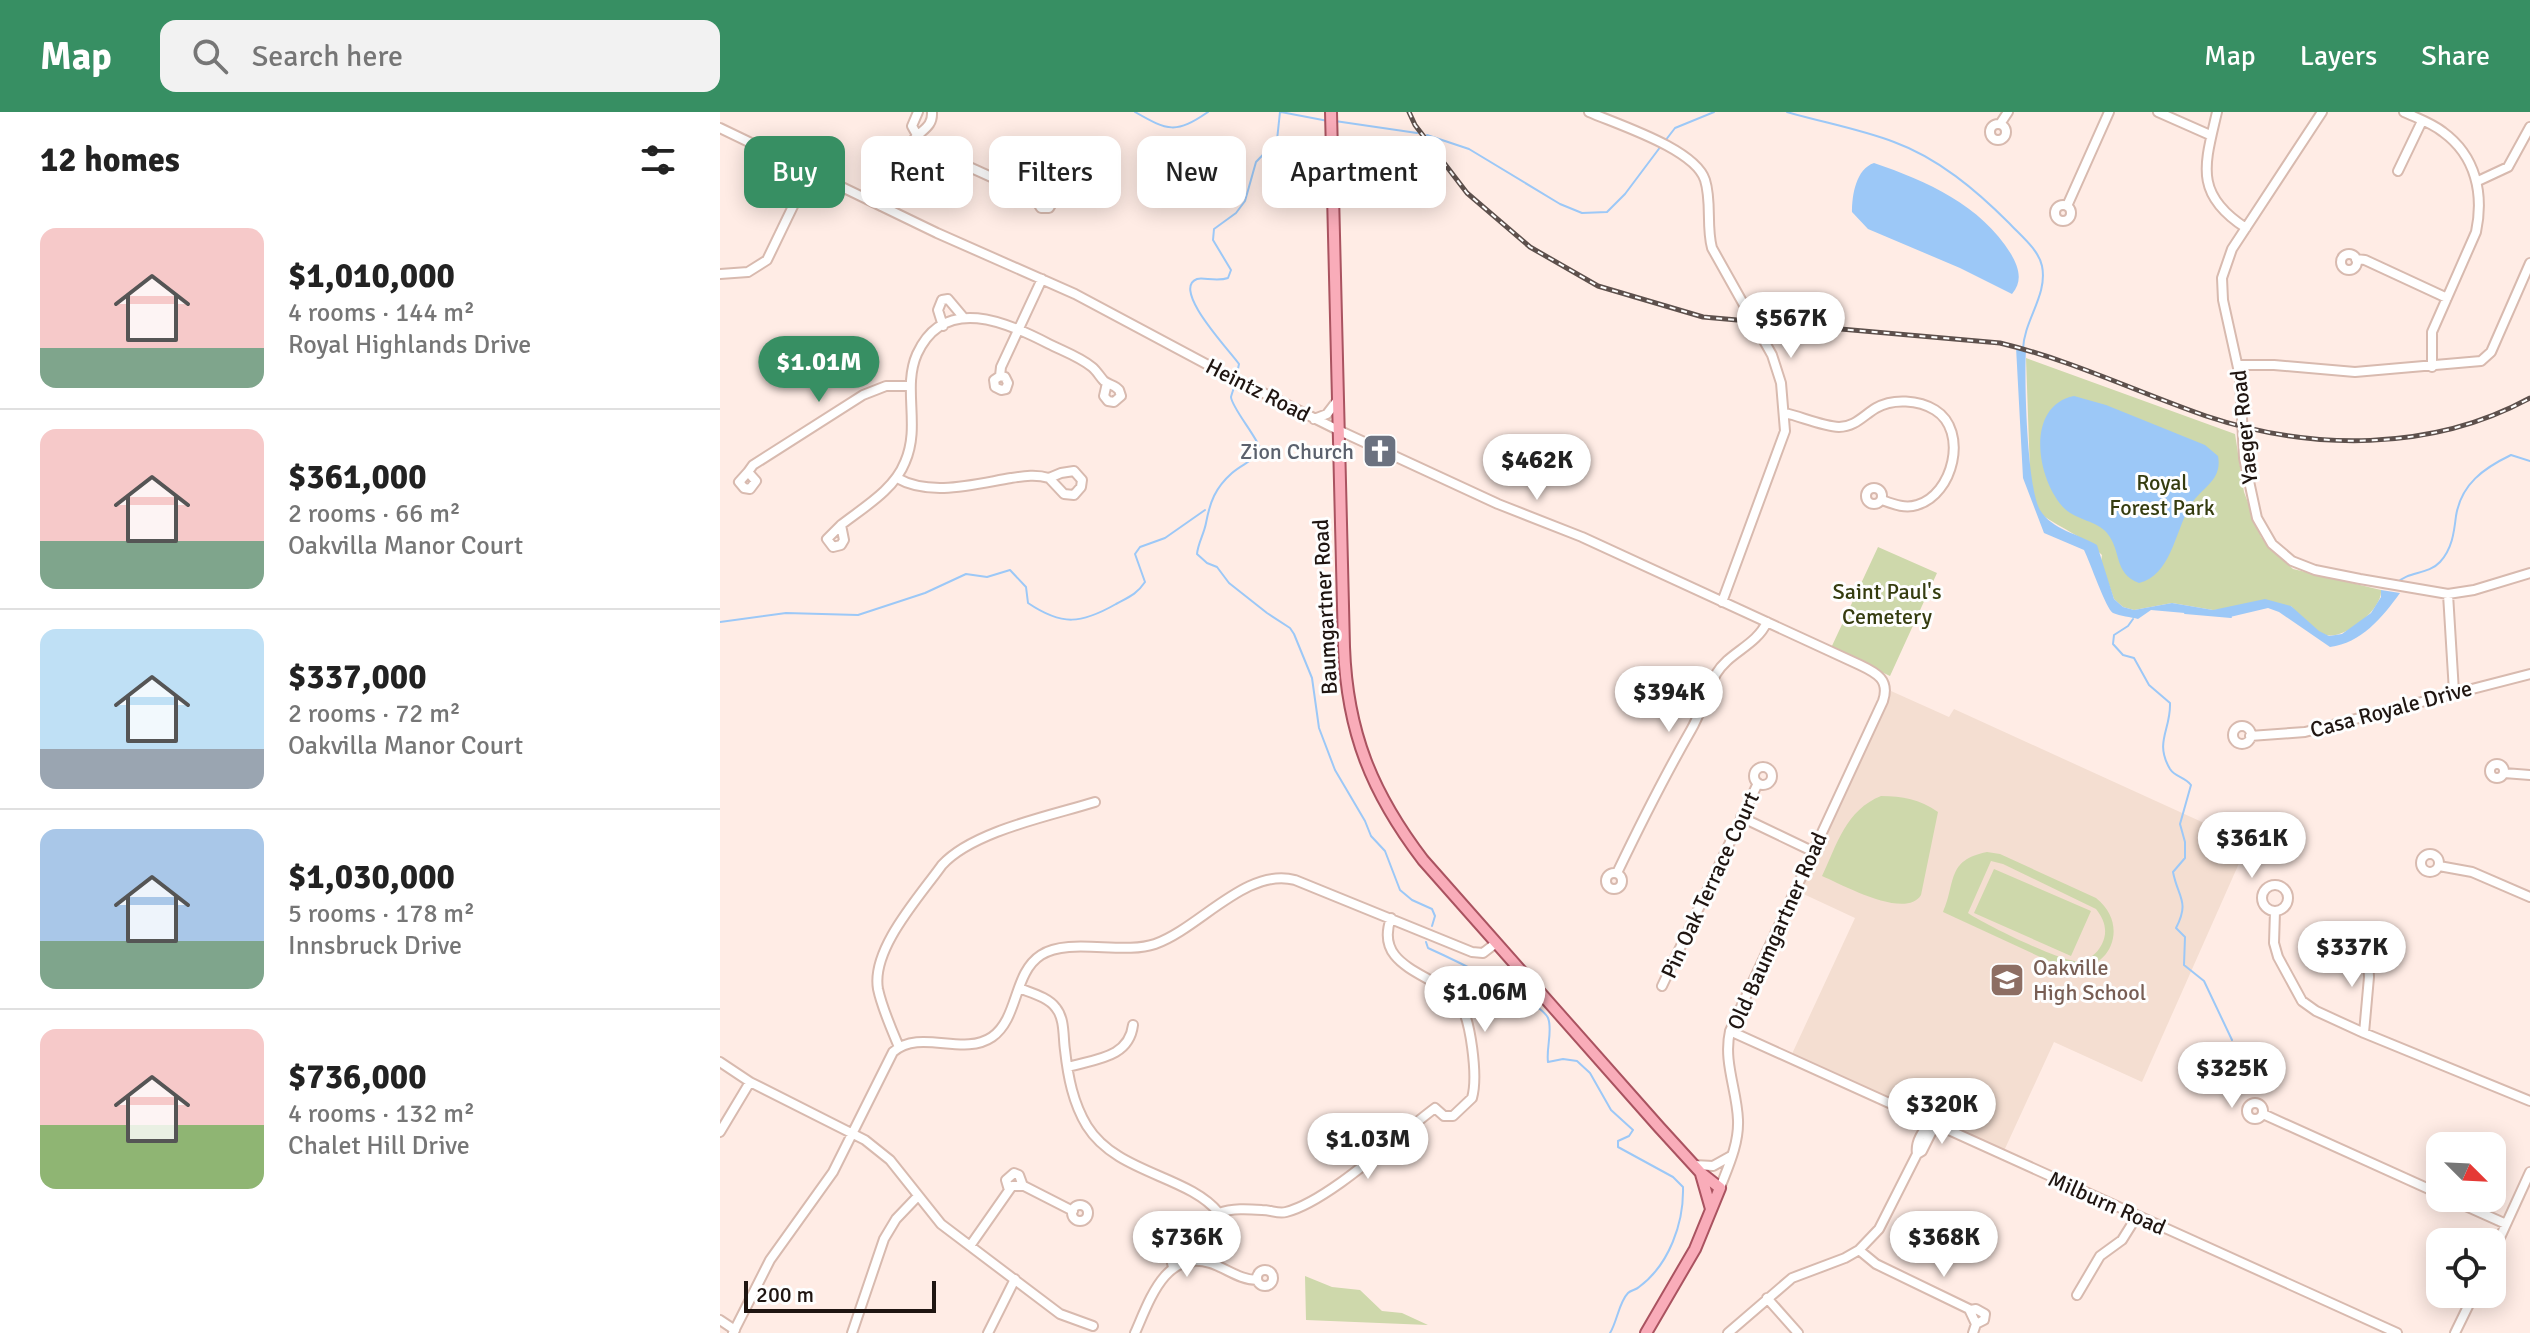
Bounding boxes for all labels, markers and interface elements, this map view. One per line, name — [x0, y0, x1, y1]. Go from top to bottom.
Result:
search box — [160, 20, 720, 92]
text: Map — [40, 33, 112, 80]
icon: search — [188, 34, 232, 78]
text: Search here — [252, 38, 403, 75]
text: Map — [2204, 39, 2256, 73]
text: Layers — [2300, 39, 2377, 73]
text: Share — [2421, 39, 2490, 73]
chip: Buy — [744, 136, 845, 208]
chip: Rent — [861, 136, 973, 208]
chip: Filters — [989, 136, 1121, 208]
chip: New — [1137, 136, 1246, 208]
chip: Apartment — [1262, 136, 1446, 208]
icon: filters — [636, 138, 680, 182]
text: 12 homes — [40, 139, 180, 181]
text: $1,010,000 — [288, 255, 455, 297]
icon: home — [104, 260, 200, 356]
pin: $567K — [1735, 292, 1847, 360]
text: 4 rooms · 144 m² — [288, 297, 475, 329]
text: $567K — [1755, 302, 1827, 334]
text: Royal Highlands Drive — [288, 329, 531, 361]
pin: $1.01M — [754, 336, 884, 404]
text: $1.01M — [776, 346, 862, 378]
street label: Heintz Road — [1201, 352, 1315, 428]
street label: Yaeger Road — [2225, 369, 2263, 485]
church icon: Zion Church — [1361, 432, 1399, 470]
pin: $462K — [1481, 434, 1593, 502]
place label: Zion Church — [1240, 438, 1354, 465]
text: $462K — [1501, 444, 1573, 476]
text: $361,000 — [288, 456, 427, 498]
icon: home — [104, 461, 200, 557]
park label: Royal Forest Park — [2109, 469, 2215, 521]
text: 2 rooms · 66 m² — [288, 498, 461, 530]
street label: Baumgartner Road — [1307, 518, 1343, 696]
text: Oakvilla Manor Court — [288, 530, 523, 562]
park label: Saint Paul's Cemetery — [1832, 578, 1942, 630]
text: $337,000 — [288, 656, 427, 698]
icon: home — [104, 661, 200, 757]
pin: $394K — [1613, 666, 1725, 734]
street label: Casa Royale Drive — [2307, 674, 2475, 744]
text: $394K — [1633, 676, 1705, 708]
text: 2 rooms · 72 m² — [288, 698, 461, 730]
text: Oakvilla Manor Court — [288, 730, 523, 762]
street label: Pin Oak Terrace Court — [1655, 787, 1765, 982]
pin: $361K — [2196, 812, 2308, 880]
text: $361K — [2216, 822, 2288, 854]
street label: Old Baumgartner Road — [1721, 828, 1833, 1034]
text: $1,030,000 — [288, 856, 455, 898]
icon: home — [104, 861, 200, 957]
text: 5 rooms · 178 m² — [288, 898, 475, 930]
pin: $337K — [2296, 921, 2408, 989]
text: Innsbruck Drive — [288, 930, 462, 962]
text: $337K — [2316, 931, 2388, 963]
place label: Oakville High School — [2033, 954, 2146, 1006]
school or university icon: Oakville High School — [1988, 961, 2026, 999]
pin: $1.06M — [1420, 966, 1550, 1034]
text: $1.06M — [1442, 976, 1528, 1008]
pin: $325K — [2176, 1042, 2288, 1110]
text: $325K — [2196, 1052, 2268, 1084]
text: $736,000 — [288, 1056, 427, 1098]
icon: home — [104, 1061, 200, 1157]
pin: $320K — [1886, 1078, 1998, 1146]
text: $320K — [1906, 1088, 1978, 1120]
text: 4 rooms · 132 m² — [288, 1098, 475, 1130]
pin: $1.03M — [1303, 1113, 1433, 1181]
text: $1.03M — [1325, 1123, 1411, 1155]
text: Chalet Hill Drive — [288, 1130, 470, 1162]
north arrow — [2426, 1132, 2506, 1212]
map controls — [2426, 1132, 2506, 1308]
street label: Milburn Road — [2044, 1165, 2170, 1241]
pin: $736K — [1131, 1211, 1243, 1279]
pin: $368K — [1888, 1211, 2000, 1279]
text: $736K — [1151, 1221, 1223, 1253]
text: $368K — [1908, 1221, 1980, 1253]
button: locate — [2426, 1228, 2506, 1308]
scale bar — [744, 1277, 936, 1313]
text: 200 m — [756, 1281, 814, 1308]

